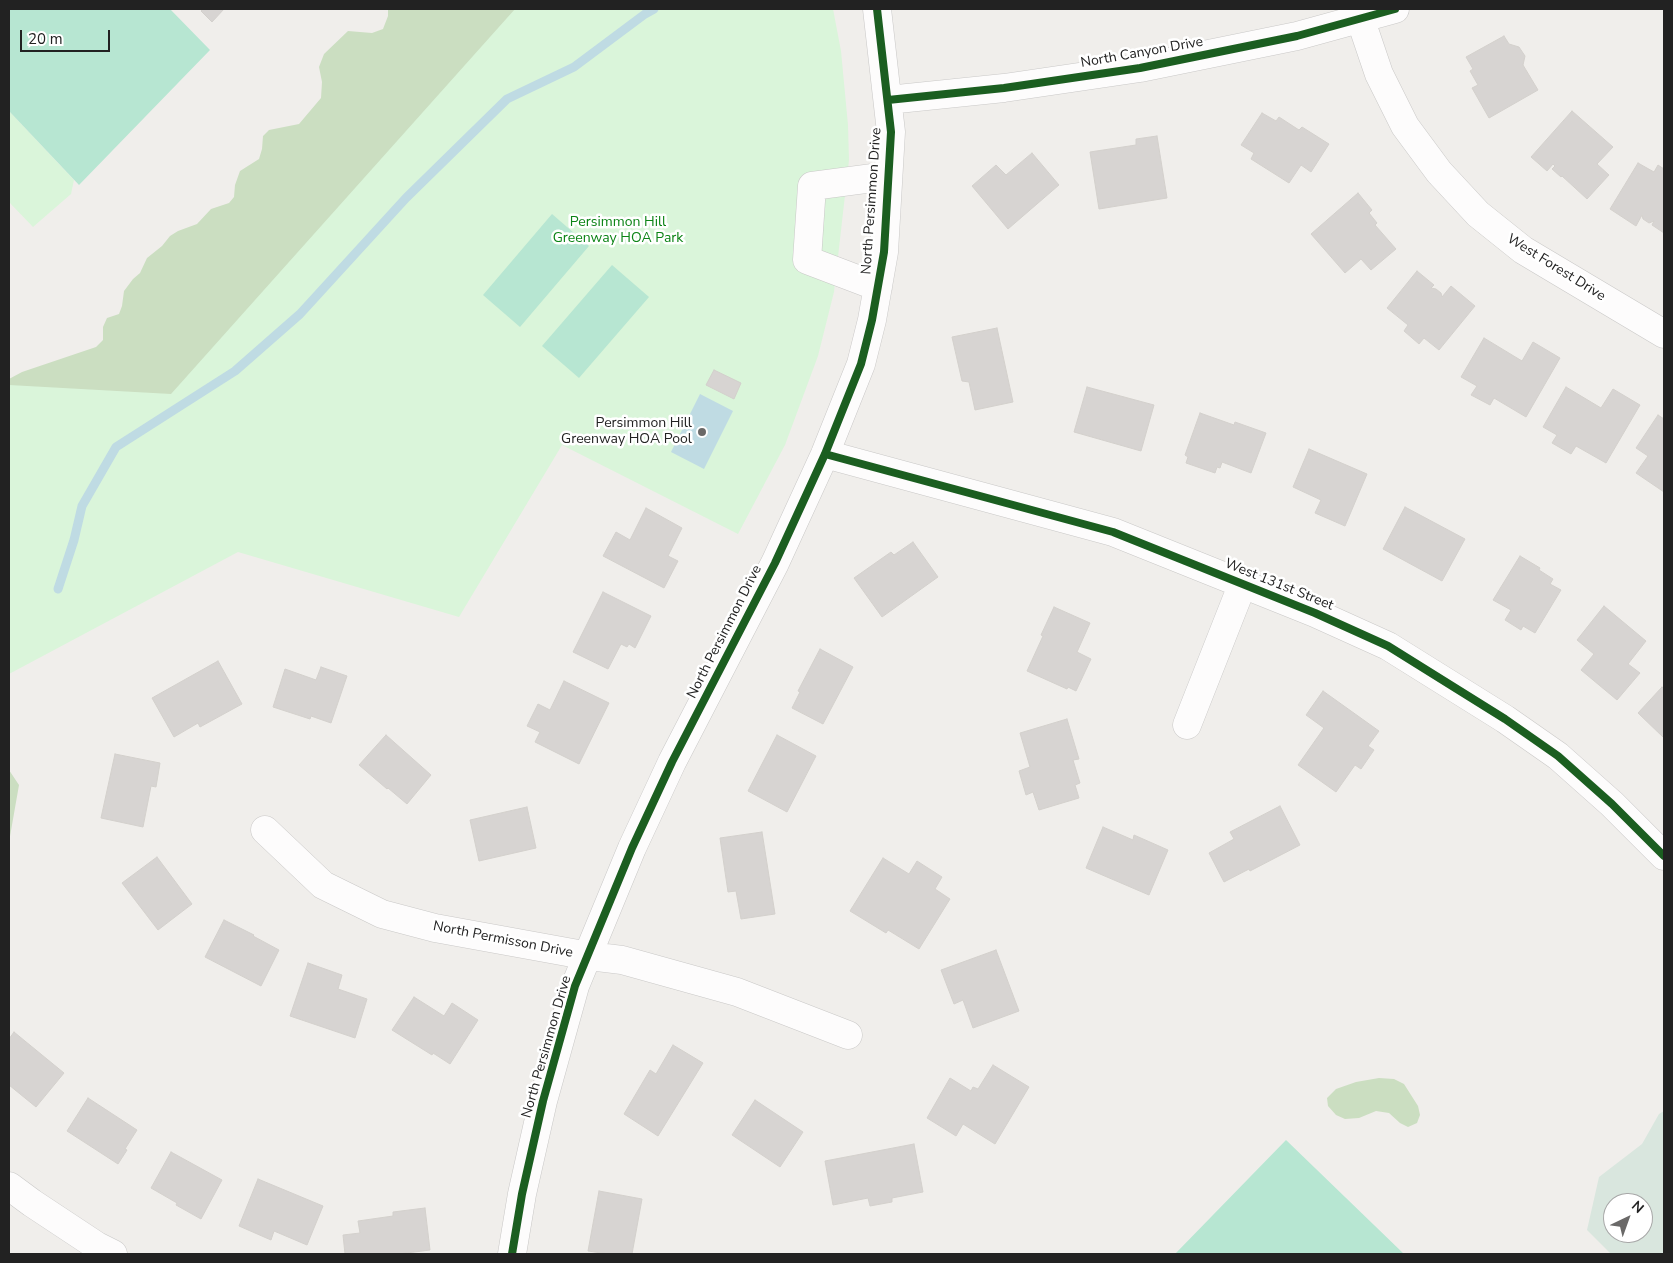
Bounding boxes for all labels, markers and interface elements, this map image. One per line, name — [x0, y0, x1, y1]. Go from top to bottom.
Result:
scale bar — [22, 20, 112, 52]
text: 20 m — [28, 29, 63, 49]
street label: North Canyon Drive — [1079, 34, 1205, 72]
street label: North Persimmon Drive — [858, 127, 886, 275]
park label: Persimmon Hill Greenway HOA Park — [553, 215, 683, 248]
street label: West Forest Drive — [1504, 231, 1608, 305]
place label: Persimmon Hill Greenway HOA Pool — [561, 416, 692, 448]
marker: Persimmon Hill Greenway HOA Pool — [696, 426, 708, 438]
street label: West 131st Street — [1222, 556, 1336, 614]
street label: North Persimmon Drive — [684, 563, 766, 701]
street label: North Permisson Drive — [432, 918, 574, 962]
street label: North Persimmon Drive — [519, 974, 575, 1120]
north arrow — [1603, 1193, 1653, 1243]
text: N — [1627, 1197, 1648, 1218]

